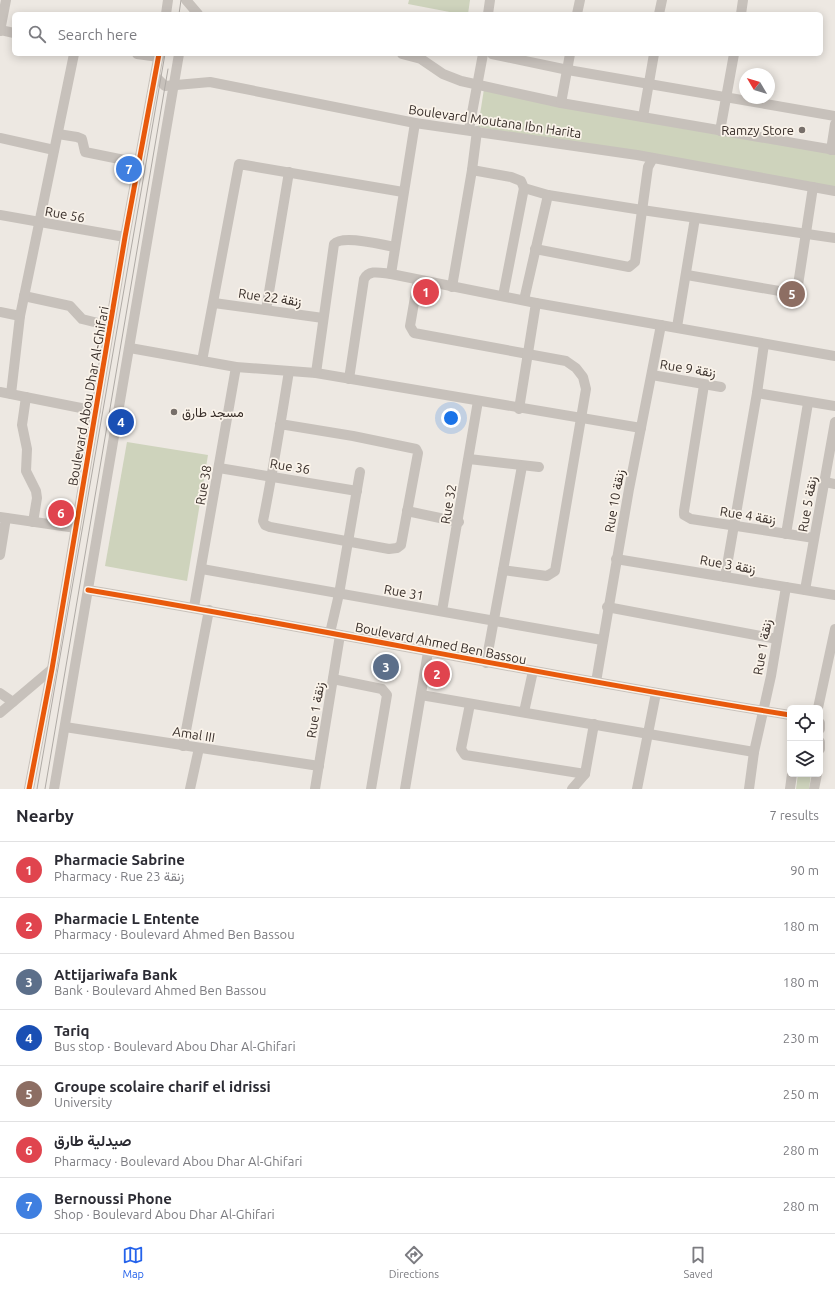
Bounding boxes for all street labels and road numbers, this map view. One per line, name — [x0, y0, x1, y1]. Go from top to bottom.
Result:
street label: Boulevard Moutana Ibn Harita — [408, 102, 582, 140]
street label: Rue 56 — [44, 204, 86, 224]
street label: Rue 22 زنقة — [237, 286, 303, 310]
street label: Boulevard Abou Dhar Al-Ghifari — [65, 305, 111, 487]
street label: Rue 9 زنقة — [659, 357, 717, 381]
street label: Rue 36 — [269, 456, 311, 476]
street label: Rue 38 — [193, 464, 213, 506]
street label: Rue 10 زنقة — [602, 468, 628, 534]
street label: Rue 5 زنقة — [795, 475, 821, 533]
street label: Rue 32 — [438, 483, 458, 525]
street label: Rue 4 زنقة — [719, 504, 777, 528]
street label: Rue 3 زنقة — [699, 552, 757, 578]
street label: Rue 31 — [383, 582, 425, 602]
street label: Rue 1 زنقة — [750, 618, 776, 676]
street label: Boulevard Ahmed Ben Bassou — [354, 619, 528, 667]
street label: Rue 1 زنقة — [304, 681, 328, 739]
street label: Amal III — [172, 724, 216, 744]

